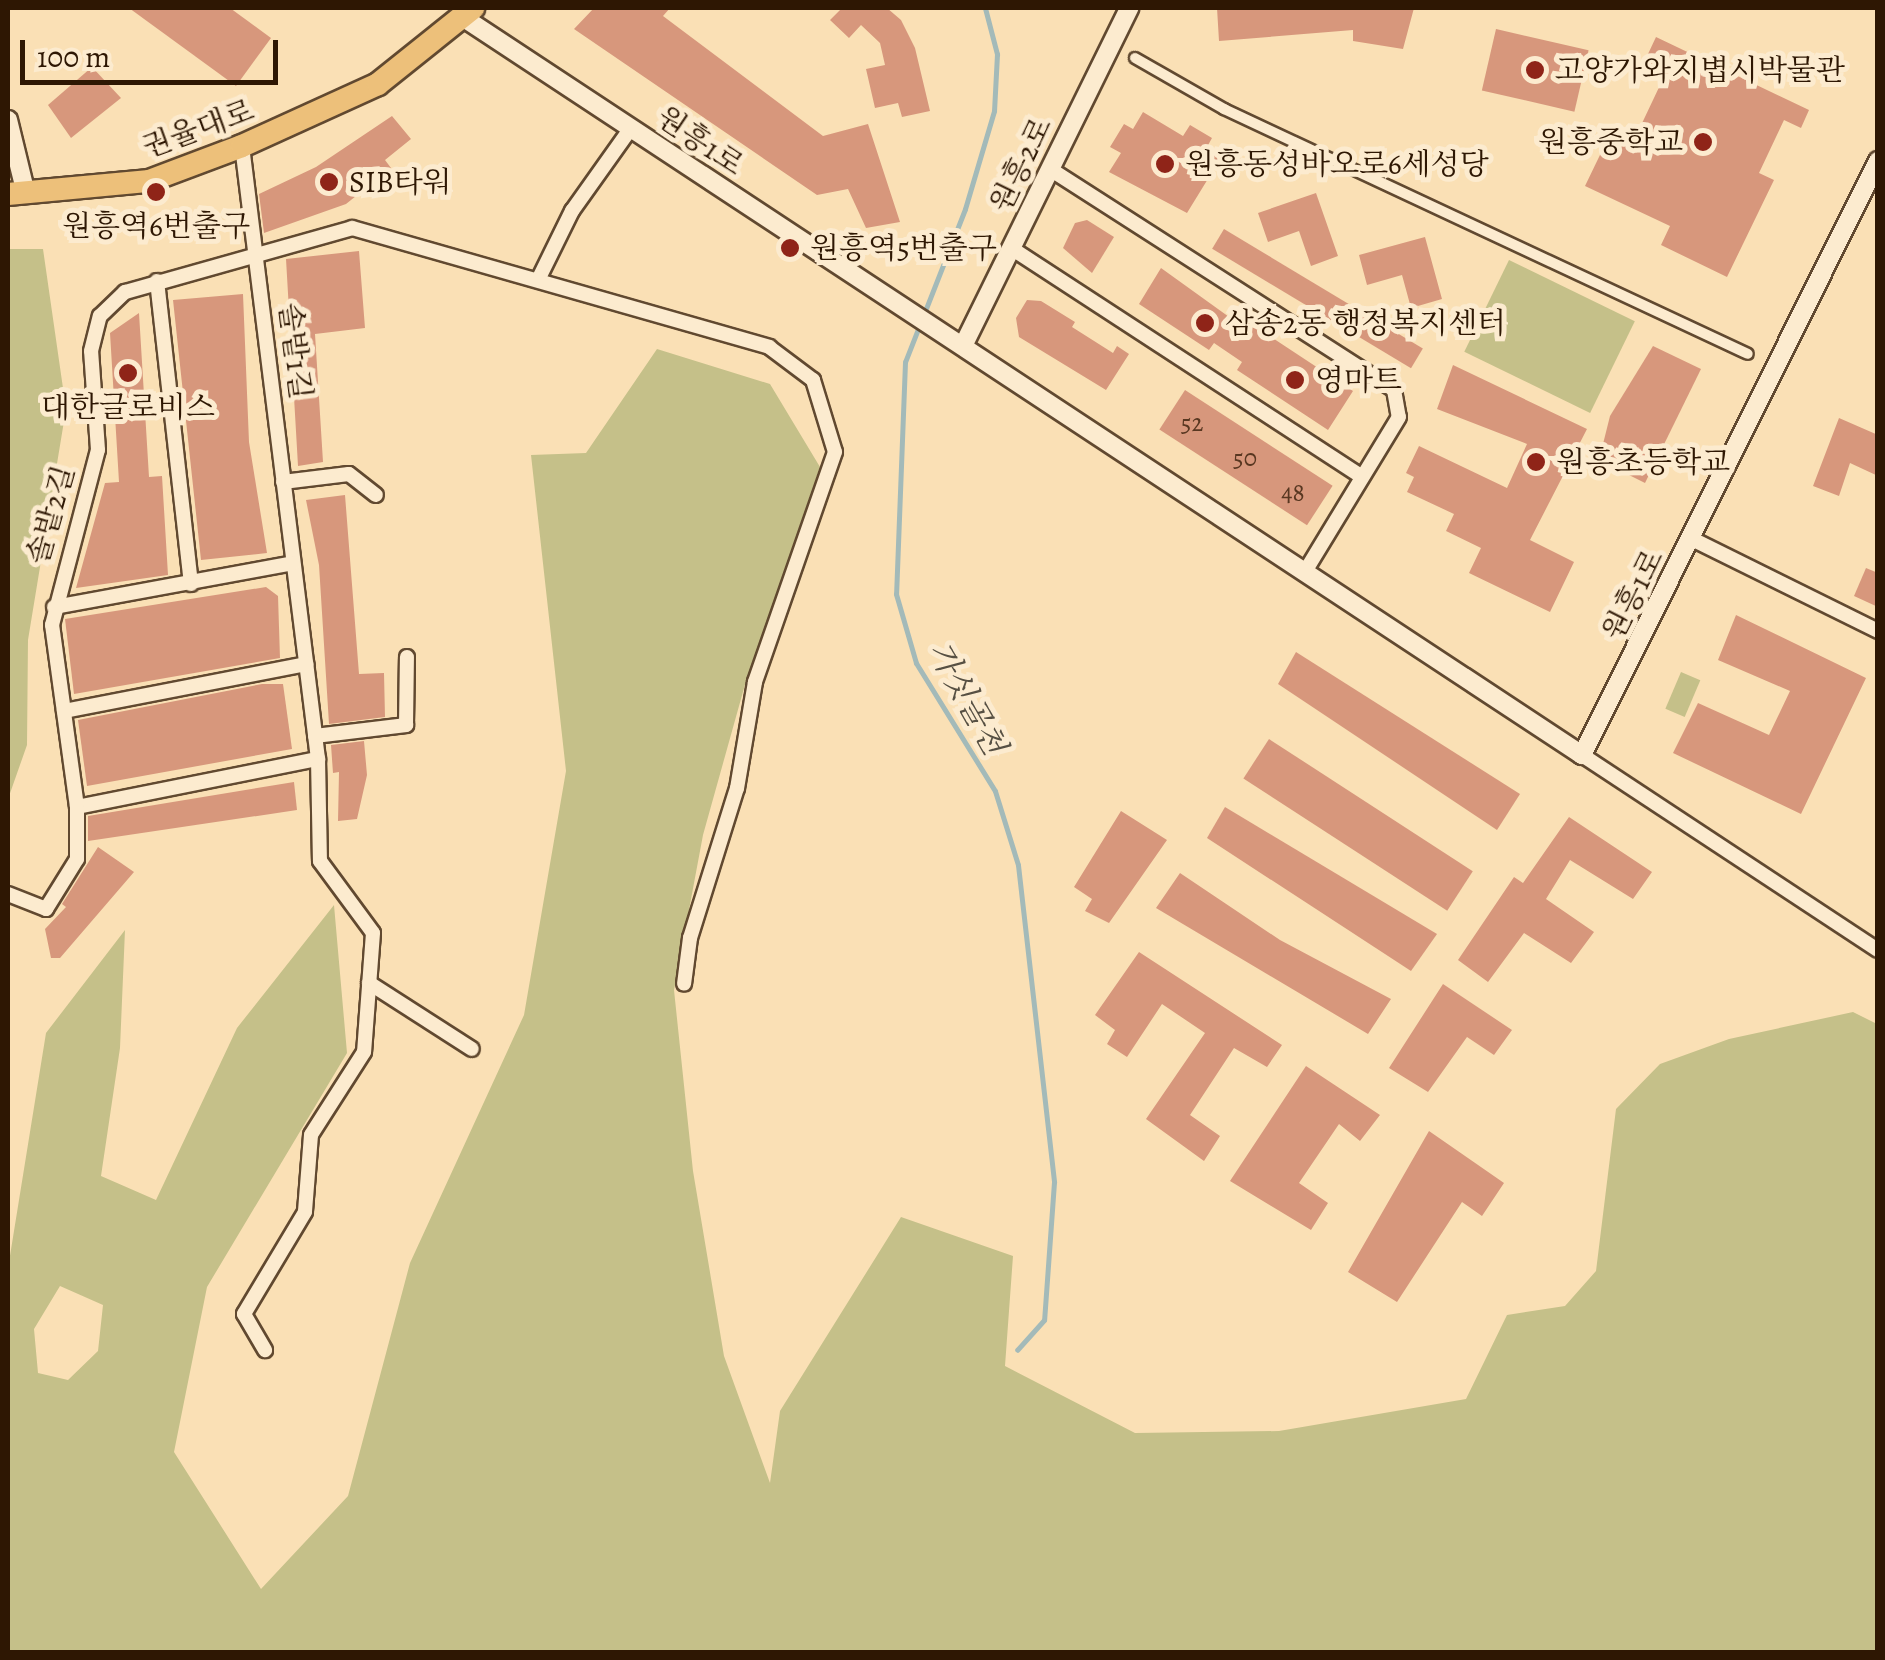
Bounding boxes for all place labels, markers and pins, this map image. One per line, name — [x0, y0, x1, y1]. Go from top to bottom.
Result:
place label: 고양가와지볍시박물관 — [1555, 52, 1845, 88]
marker: 고양가와지볍시박물관 — [1524, 59, 1546, 81]
place label: 원흥중학교 — [1538, 124, 1683, 160]
marker: 원흥중학교 — [1692, 131, 1714, 153]
place label: 원흥동성바오로6세성당 — [1185, 146, 1489, 182]
marker: 원흥동성바오로6세성당 — [1154, 153, 1176, 175]
place label: SIB타워 — [349, 164, 452, 200]
marker: SIB타워 — [318, 171, 340, 193]
marker: 원흥역6번출구 — [145, 181, 167, 203]
place label: 원흥역6번출구 — [62, 208, 250, 244]
place label: 원흥역5번출구 — [810, 230, 997, 266]
marker: 원흥역5번출구 — [779, 237, 801, 259]
place label: 삼송2동 행정복지센터 — [1225, 305, 1506, 341]
marker: 삼송2동 행정복지센터 — [1194, 312, 1216, 334]
marker: 대한글로비스 — [117, 362, 139, 384]
place label: 영마트 — [1315, 362, 1402, 398]
marker: 영마트 — [1284, 369, 1306, 391]
place label: 대한글로비스 — [41, 389, 215, 425]
place label: 원흥초등학교 — [1556, 444, 1730, 480]
marker: 원흥초등학교 — [1525, 451, 1547, 473]

